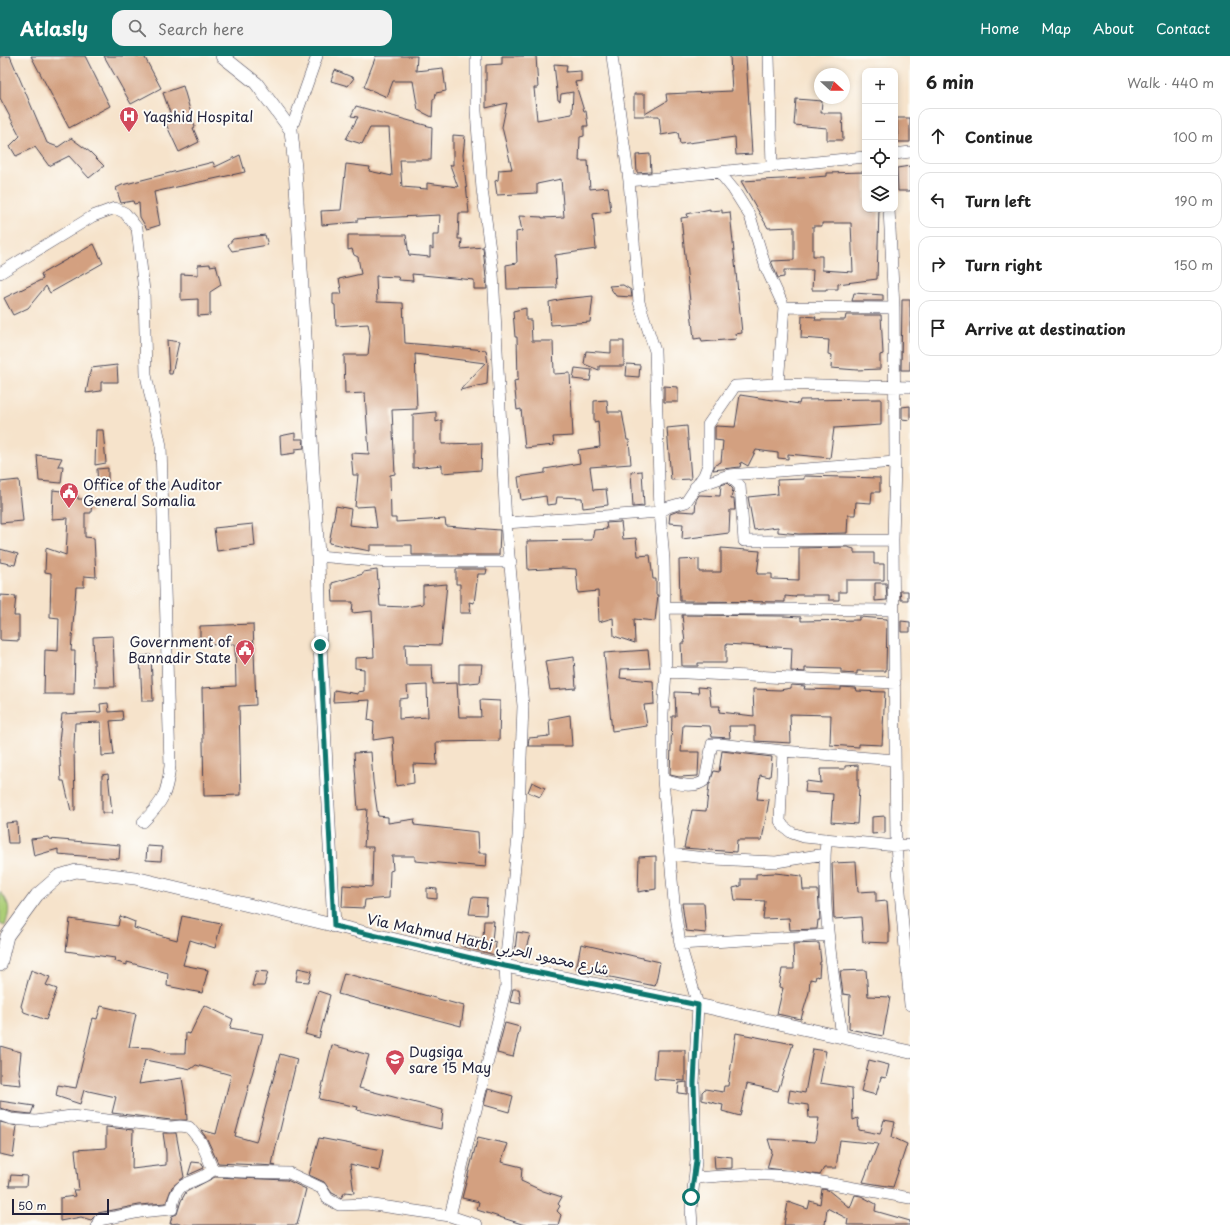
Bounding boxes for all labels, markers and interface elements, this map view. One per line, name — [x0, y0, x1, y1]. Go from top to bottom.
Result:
search box — [112, 10, 392, 46]
text: Atlasly — [20, 14, 88, 42]
icon: search — [126, 17, 148, 39]
text: Search here — [158, 17, 244, 40]
text: Home — [980, 18, 1019, 39]
text: Map — [1041, 18, 1071, 39]
text: About — [1093, 18, 1134, 39]
text: Contact — [1156, 18, 1210, 39]
north arrow — [814, 68, 850, 104]
map controls — [862, 68, 898, 212]
button: + — [862, 68, 898, 104]
text: 6 min — [926, 69, 974, 95]
text: Walk · 440 m — [1127, 73, 1214, 92]
button: − — [862, 104, 898, 140]
hospital icon: Yaqshid Hospital — [118, 105, 140, 133]
place label: Yaqshid Hospital — [143, 106, 253, 127]
icon: ahead — [927, 125, 949, 147]
text: Continue — [965, 125, 1033, 148]
text: 100 m — [1173, 127, 1213, 146]
button: locate — [862, 140, 898, 176]
button: layers — [862, 176, 898, 212]
icon: left — [927, 189, 949, 211]
text: Turn left — [965, 189, 1031, 212]
text: 190 m — [1174, 191, 1213, 210]
icon: right — [927, 253, 949, 275]
text: Turn right — [965, 253, 1042, 276]
text: 150 m — [1174, 255, 1213, 274]
icon: arrive — [927, 317, 949, 339]
text: Arrive at destination — [965, 317, 1126, 340]
place label: Office of the Auditor General Somalia — [83, 474, 222, 511]
public building icon: Office of the Auditor General Somalia — [58, 481, 80, 509]
place label: Government of Bannadir State — [128, 631, 232, 668]
route end — [311, 636, 329, 654]
public building icon: Government of Bannadir State — [234, 638, 256, 666]
street label: Via Mahmud Harbi شارع محمود الحربي — [364, 908, 611, 983]
place label: Dugsiga sare 15 May — [409, 1041, 491, 1078]
school or university icon: Dugsiga sare 15 May — [384, 1048, 406, 1076]
route start — [682, 1188, 700, 1206]
scale bar — [12, 1197, 109, 1216]
text: 50 m — [18, 1197, 47, 1214]

